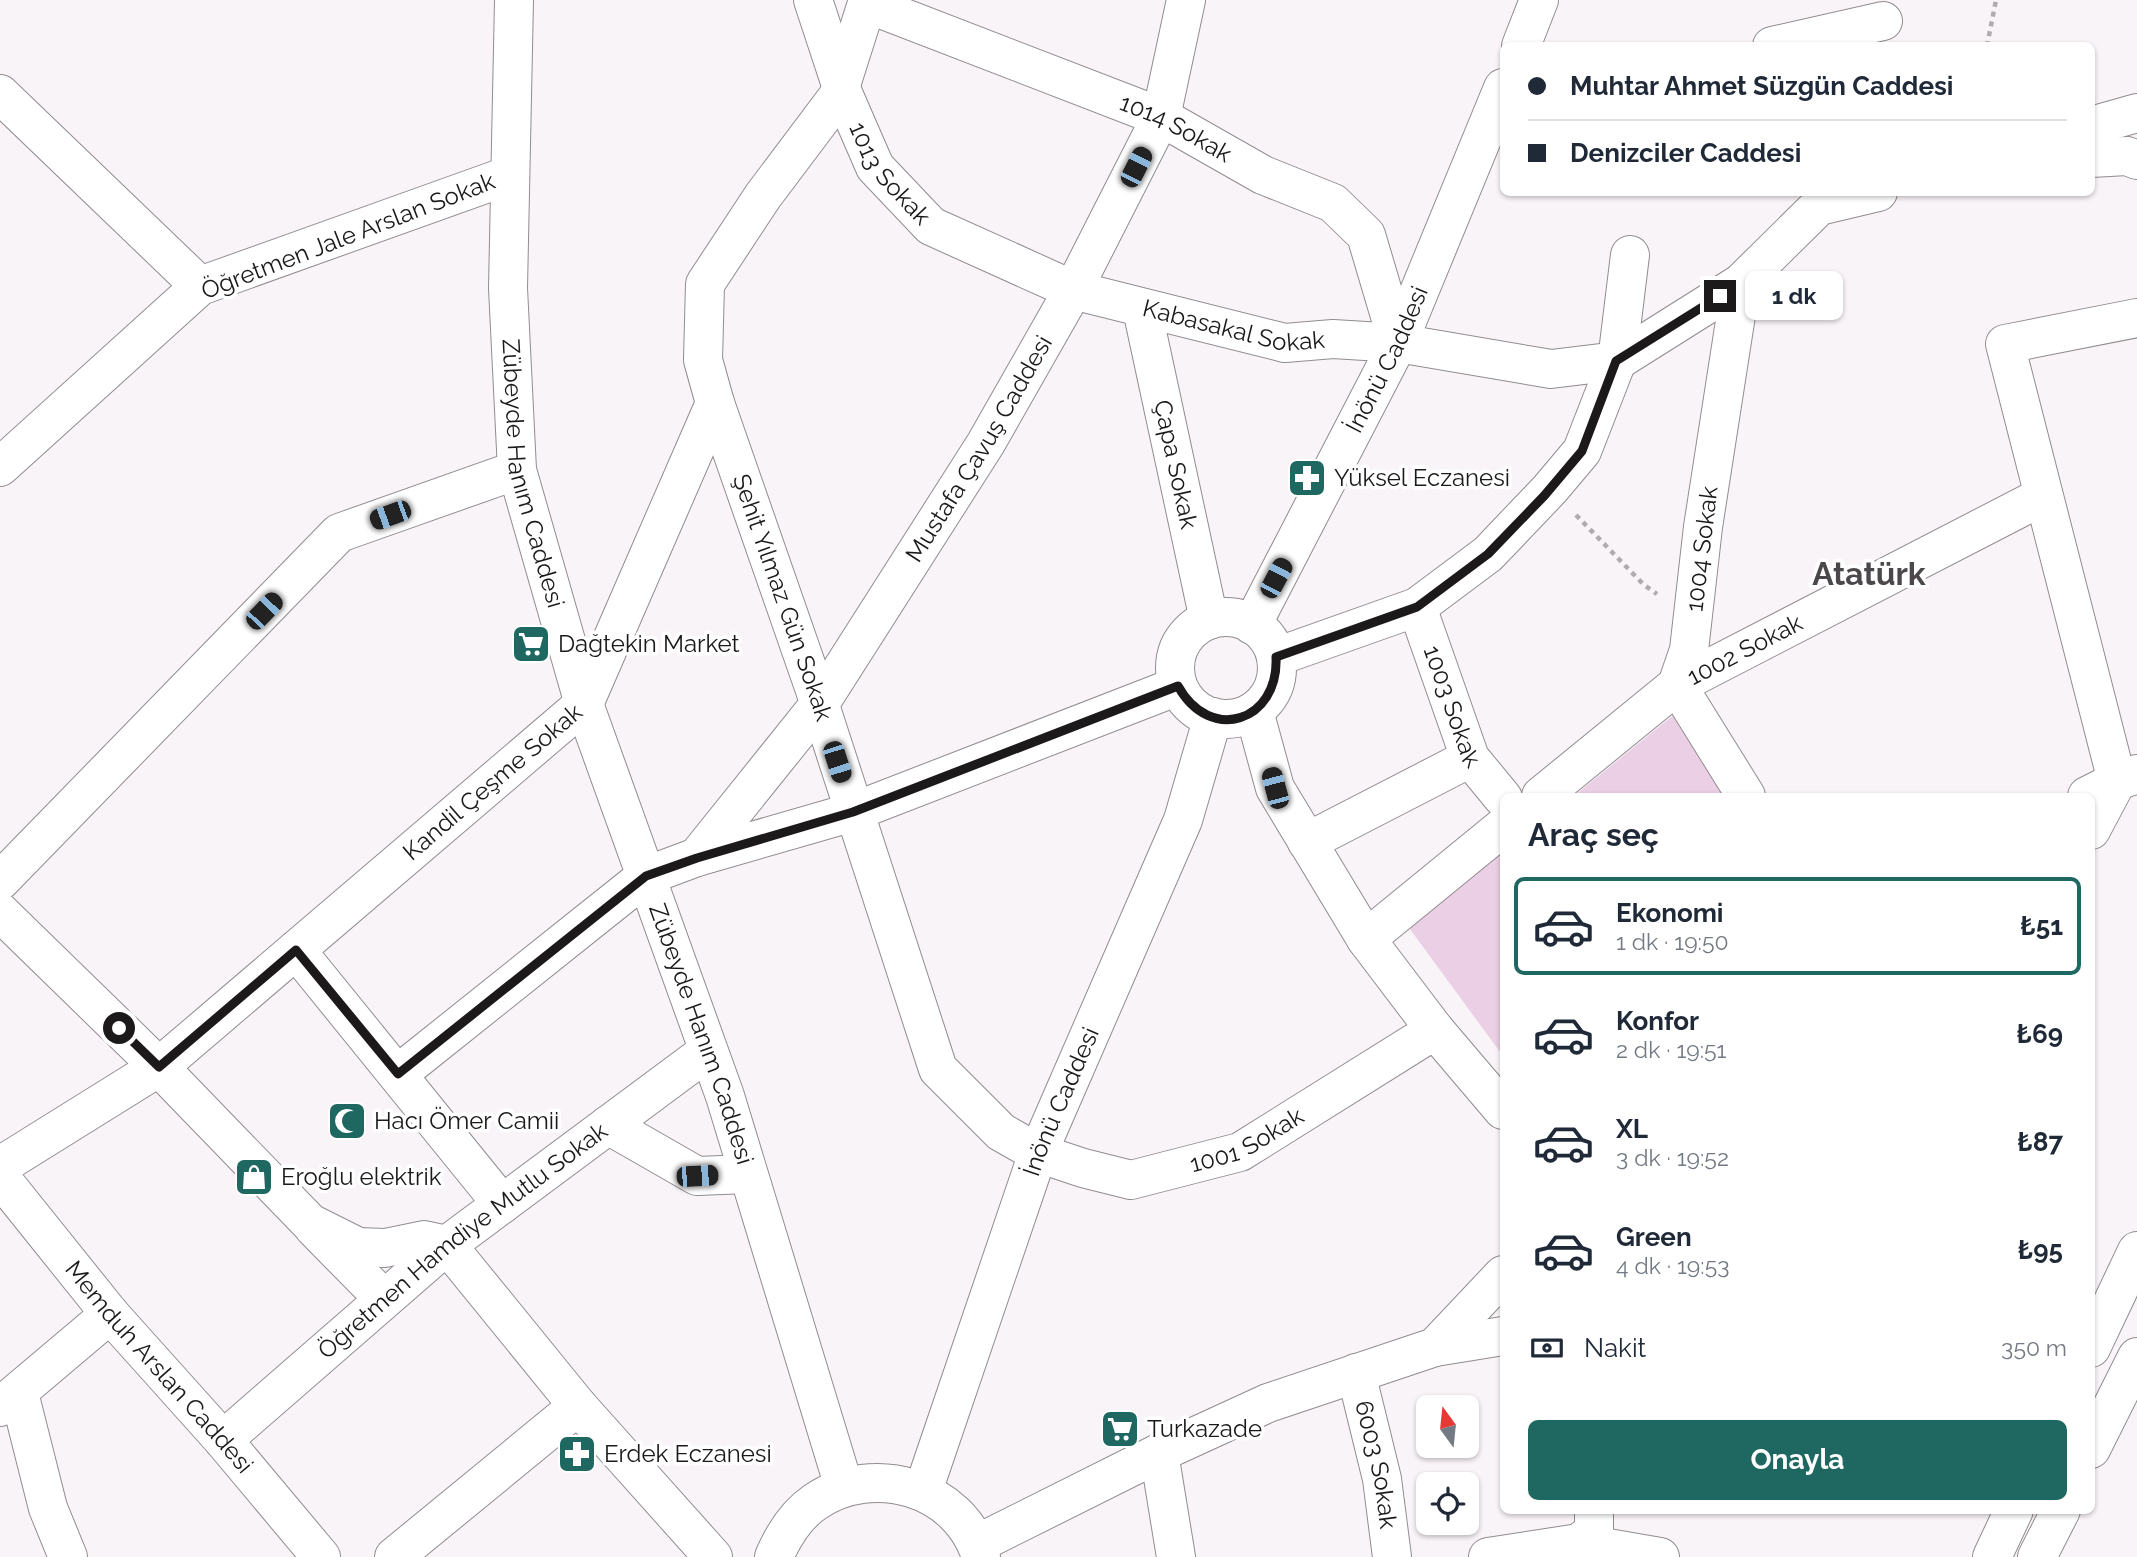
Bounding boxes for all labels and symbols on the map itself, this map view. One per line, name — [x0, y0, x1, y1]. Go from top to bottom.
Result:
street label: 1014 Sokak — [1116, 88, 1237, 168]
street label: 1013 Sokak — [843, 118, 937, 231]
car — [1118, 144, 1155, 190]
street label: Öğretmen Jale Arslan Sokak — [197, 166, 499, 305]
callout: 1 dk — [1744, 272, 1842, 320]
route end — [1704, 280, 1736, 312]
street label: İnönü Caddesi — [1339, 282, 1434, 437]
street label: Kabasakal Sokak — [1140, 293, 1326, 357]
street label: Mustafa Çavuş Caddesi — [899, 330, 1058, 567]
street label: Zübeyde Hanım Caddesi — [497, 338, 571, 611]
street label: Çapa Sokak — [1148, 397, 1204, 532]
pharmacy icon: Yüksel Eczanesi — [1286, 457, 1328, 499]
place label: Yüksel Eczanesi — [1334, 463, 1510, 492]
street label: Şehit Yılmaz Gün Sokak — [727, 470, 839, 725]
street label: 1004 Sokak — [1679, 484, 1724, 613]
car — [367, 498, 414, 532]
car — [1257, 555, 1296, 601]
district label: Atatürk — [1812, 555, 1926, 592]
car — [242, 589, 287, 633]
street label: 1002 Sokak — [1682, 608, 1807, 691]
supermarket icon: Dağtekin Market — [510, 623, 552, 665]
place label: Dağtekin Market — [558, 629, 740, 658]
street label: 1003 Sokak — [1418, 642, 1487, 773]
street label: Kandil Çeşme Sokak — [397, 697, 588, 866]
car — [821, 739, 854, 785]
car — [1260, 765, 1291, 811]
street label: Zübeyde Hanım Caddesi — [643, 900, 760, 1168]
route start — [103, 1012, 135, 1044]
street label: İnönü Caddesi — [1016, 1023, 1105, 1180]
mosque icon: Hacı Ömer Camii — [326, 1100, 368, 1142]
street label: 1001 Sokak — [1187, 1101, 1309, 1178]
place label: Hacı Ömer Camii — [374, 1106, 559, 1135]
street label: Öğretmen Hamdiye Mutlu Sokak — [312, 1116, 613, 1365]
shop icon: Eroğlu elektrik — [233, 1156, 275, 1198]
place label: Eroğlu elektrik — [281, 1162, 442, 1191]
car — [676, 1164, 719, 1188]
street label: Memduh Arslan Caddesi — [59, 1255, 260, 1479]
north arrow — [1416, 1395, 1479, 1458]
street label: 6003 Sokak — [1349, 1397, 1403, 1531]
supermarket icon: Turkazade — [1099, 1408, 1141, 1450]
place label: Turkazade — [1147, 1414, 1262, 1443]
pharmacy icon: Erdek Eczanesi — [556, 1433, 598, 1475]
place label: Erdek Eczanesi — [604, 1439, 772, 1468]

